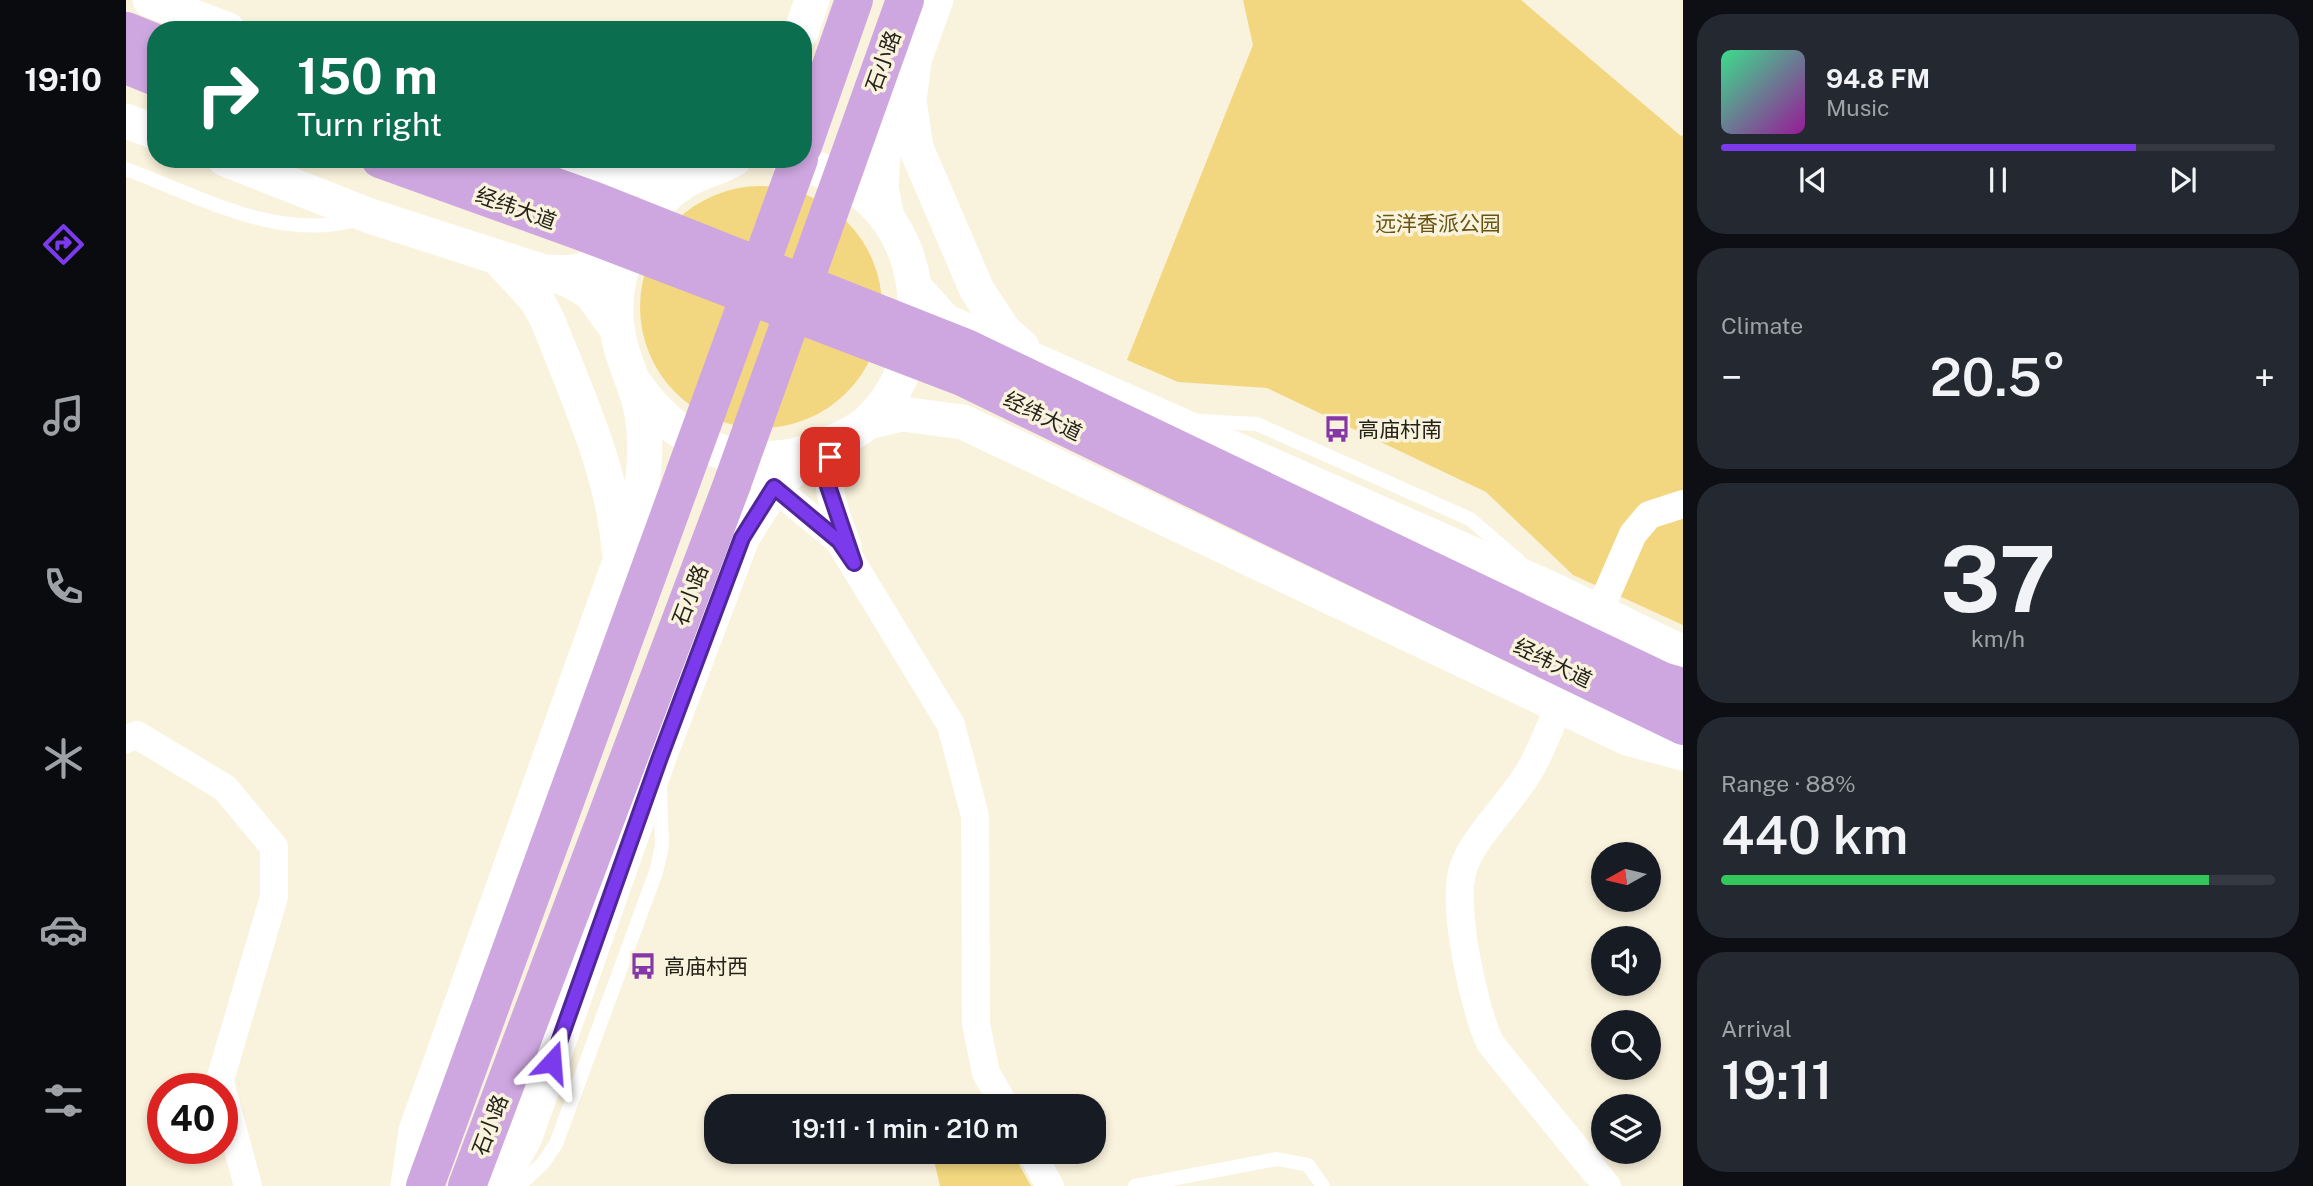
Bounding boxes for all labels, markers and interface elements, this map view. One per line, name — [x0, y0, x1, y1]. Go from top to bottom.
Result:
street label: 石小路 — [860, 27, 906, 95]
text: 150 m — [297, 47, 438, 105]
icon: right — [182, 49, 273, 140]
text: 19:10 — [24, 61, 102, 98]
text: 94.8 FM — [1826, 63, 1930, 94]
text: Music — [1826, 94, 1890, 121]
text: Turn right — [297, 106, 442, 143]
icon: previous — [1794, 161, 1832, 199]
icon: pause — [1979, 161, 2017, 199]
icon: next — [2164, 161, 2202, 199]
street label: 经纬大道 — [472, 182, 560, 234]
park label: 远洋香派公园 — [1375, 211, 1501, 236]
icon: directions — [39, 220, 88, 269]
text: Climate — [1721, 312, 1803, 339]
text: 20.5° — [1930, 347, 2066, 408]
text: − — [1721, 355, 1742, 400]
text: + — [2254, 355, 2275, 400]
street label: 经纬大道 — [1000, 386, 1086, 446]
icon: music — [39, 391, 88, 440]
bus stop icon: 高庙村南 — [1322, 414, 1352, 444]
place label: 高庙村南 — [1358, 417, 1442, 442]
pin — [800, 427, 860, 487]
icon: arrive — [811, 438, 849, 476]
text: 37 — [1940, 526, 2056, 632]
street label: 石小路 — [667, 561, 713, 629]
icon: phone — [39, 562, 88, 611]
text: km/h — [1971, 625, 2025, 652]
street label: 经纬大道 — [1510, 633, 1596, 693]
icon: climate — [39, 734, 88, 783]
text: Range · 88% — [1721, 770, 1856, 797]
text: 440 km — [1721, 805, 1908, 866]
north arrow — [1591, 842, 1661, 912]
map controls — [1591, 842, 1661, 1164]
icon: car — [39, 905, 88, 954]
button: sound — [1591, 926, 1661, 996]
bus stop icon: 高庙村西 — [628, 951, 658, 981]
place label: 高庙村西 — [664, 954, 748, 979]
button: search — [1591, 1010, 1661, 1080]
text: Arrival — [1721, 1015, 1792, 1042]
position arrow — [515, 1025, 589, 1099]
text: 19:11 — [1721, 1050, 1833, 1111]
speed limit sign: 40 — [147, 1073, 238, 1164]
icon: filters — [39, 1076, 88, 1125]
street label: 石小路 — [467, 1091, 513, 1159]
button: layers — [1591, 1094, 1661, 1164]
text: 19:11 · 1 min · 210 m — [792, 1113, 1018, 1144]

